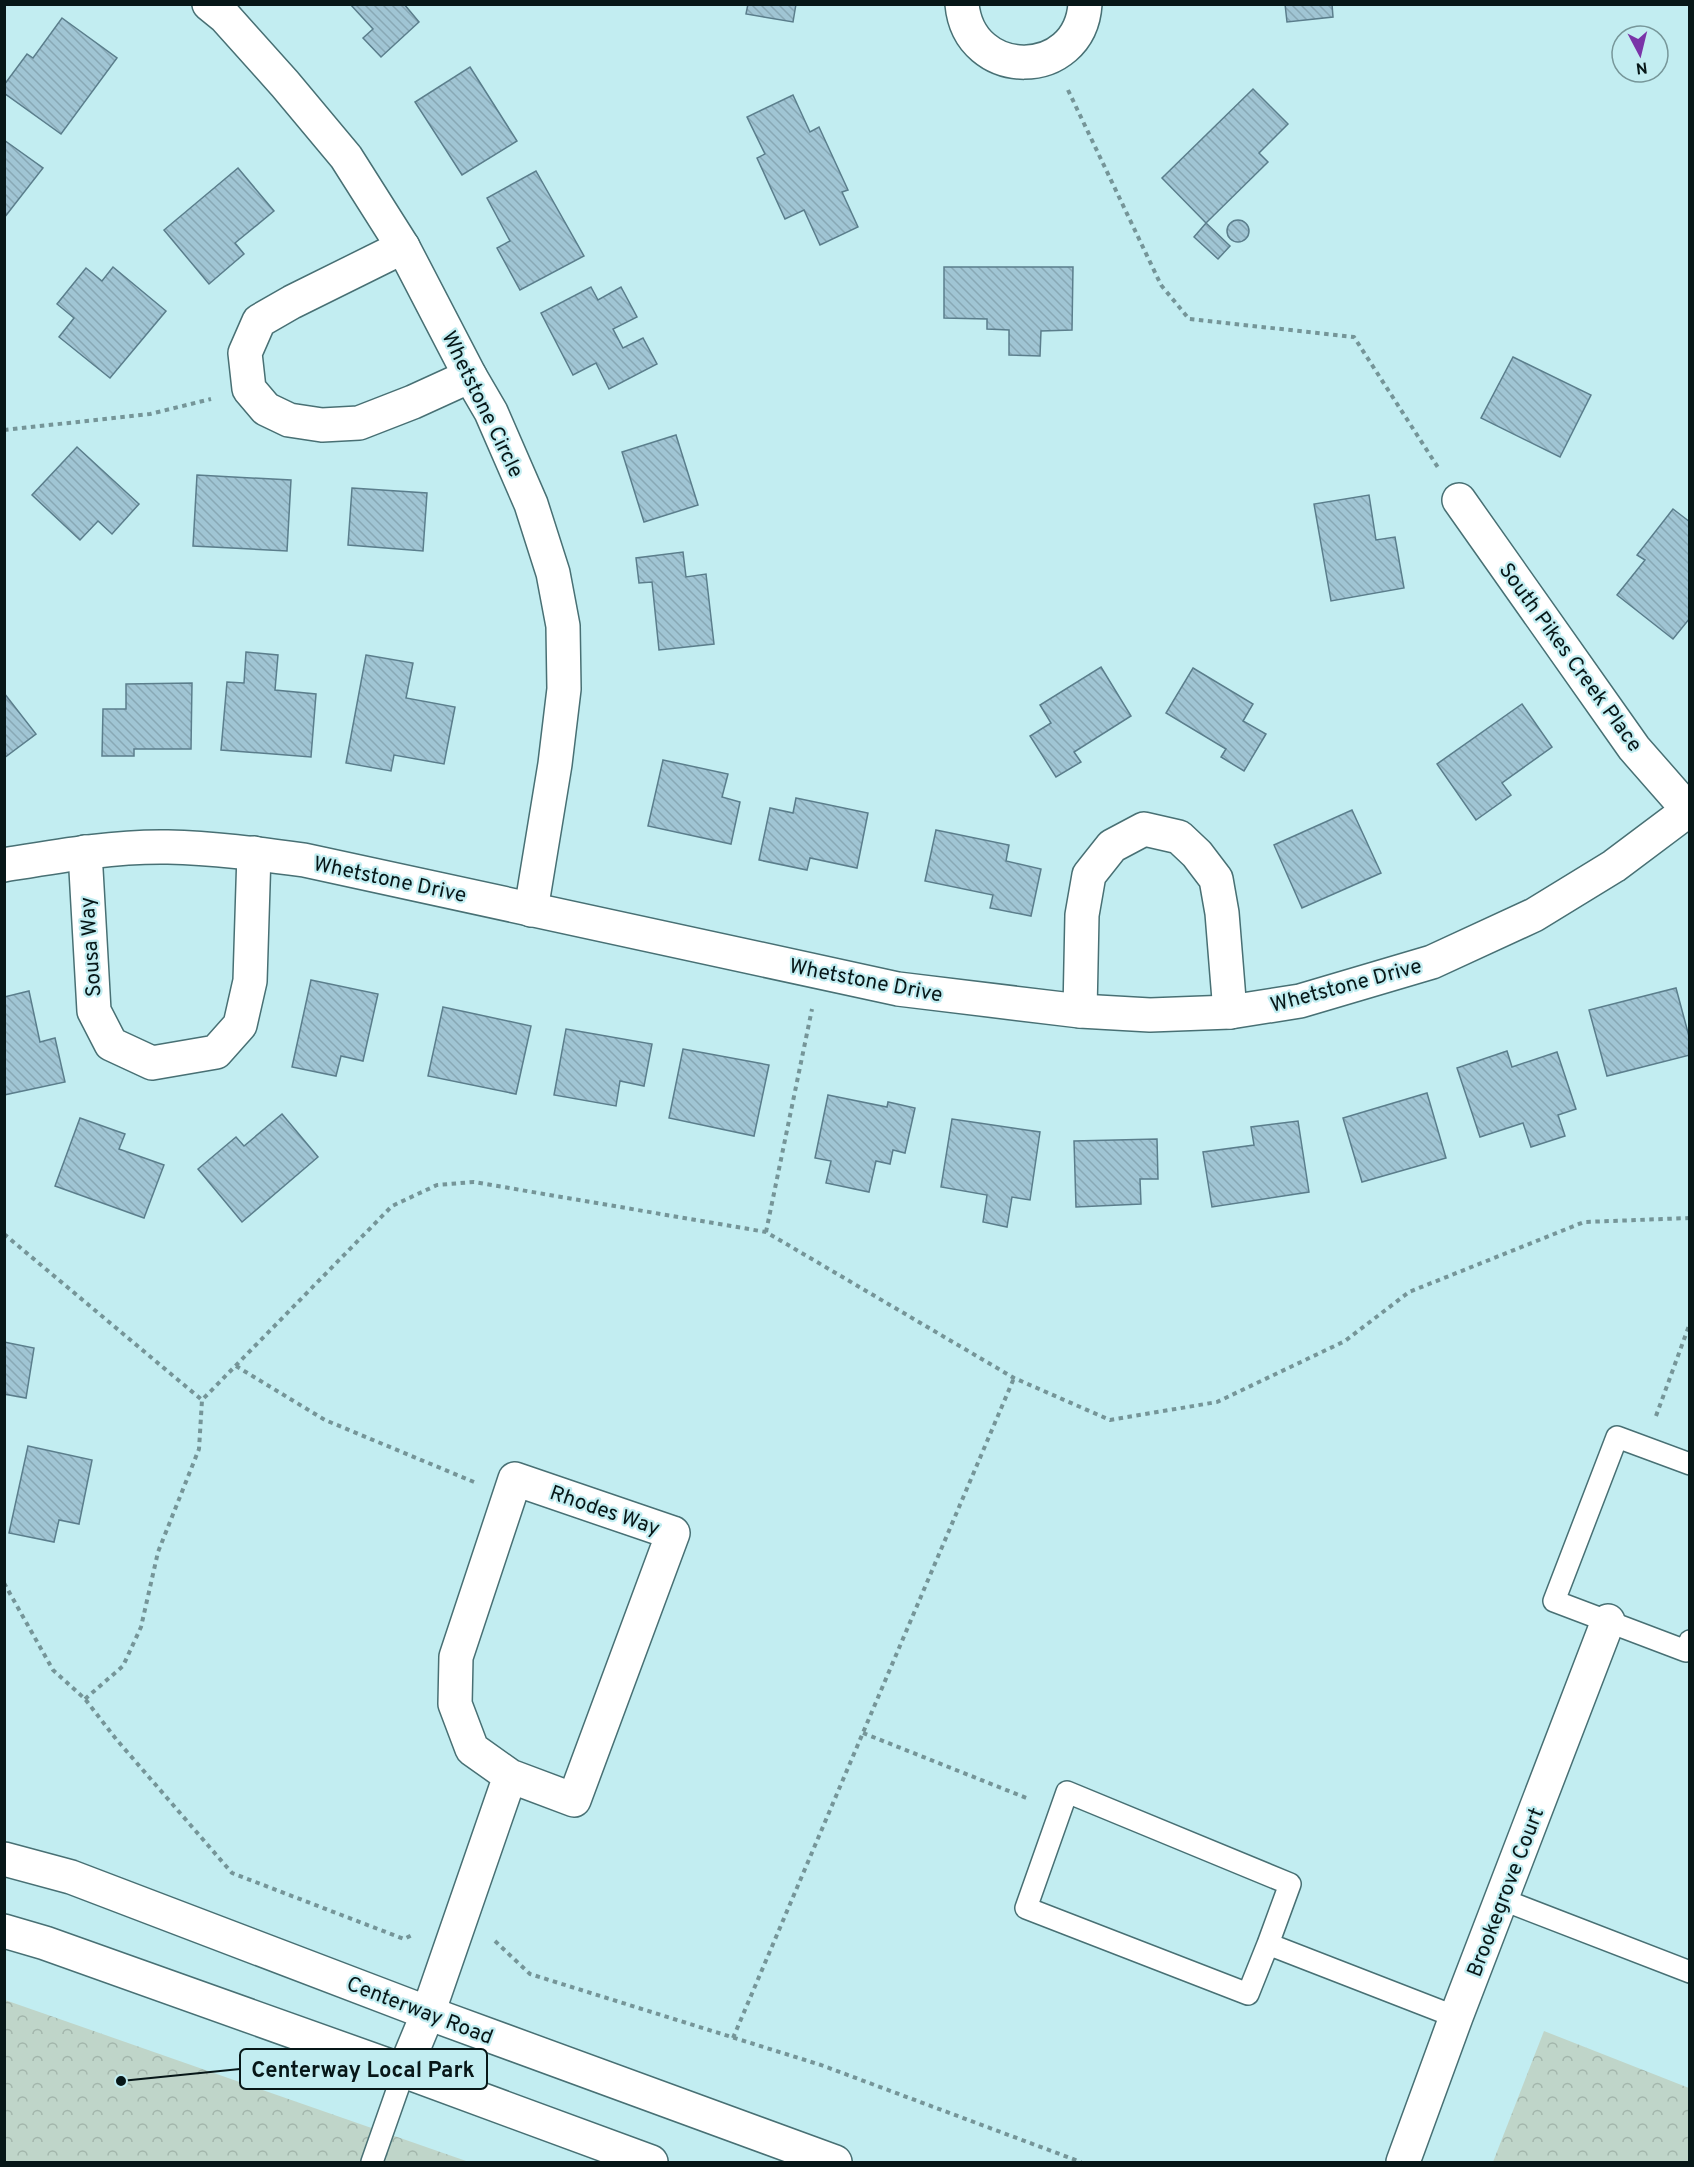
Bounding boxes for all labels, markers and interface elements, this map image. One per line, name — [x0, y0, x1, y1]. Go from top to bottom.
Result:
north arrow — [1610, 24, 1670, 84]
text: N — [1635, 56, 1649, 78]
street label: Whetstone Circle — [434, 327, 529, 482]
street label: South Pikes Creek Place — [1492, 558, 1648, 758]
street label: Whetstone Drive — [311, 851, 469, 910]
street label: Sousa Way — [75, 896, 108, 998]
street label: Whetstone Drive — [787, 953, 945, 1010]
street label: Whetstone Drive — [1268, 953, 1425, 1020]
street label: Rhodes Way — [546, 1480, 663, 1543]
street label: Brookegrove Court — [1462, 1804, 1551, 1981]
street label: Centerway Road — [342, 1971, 496, 2052]
callout: Centerway Local Park — [240, 2049, 487, 2089]
text: Centerway Local Park — [251, 2058, 475, 2085]

